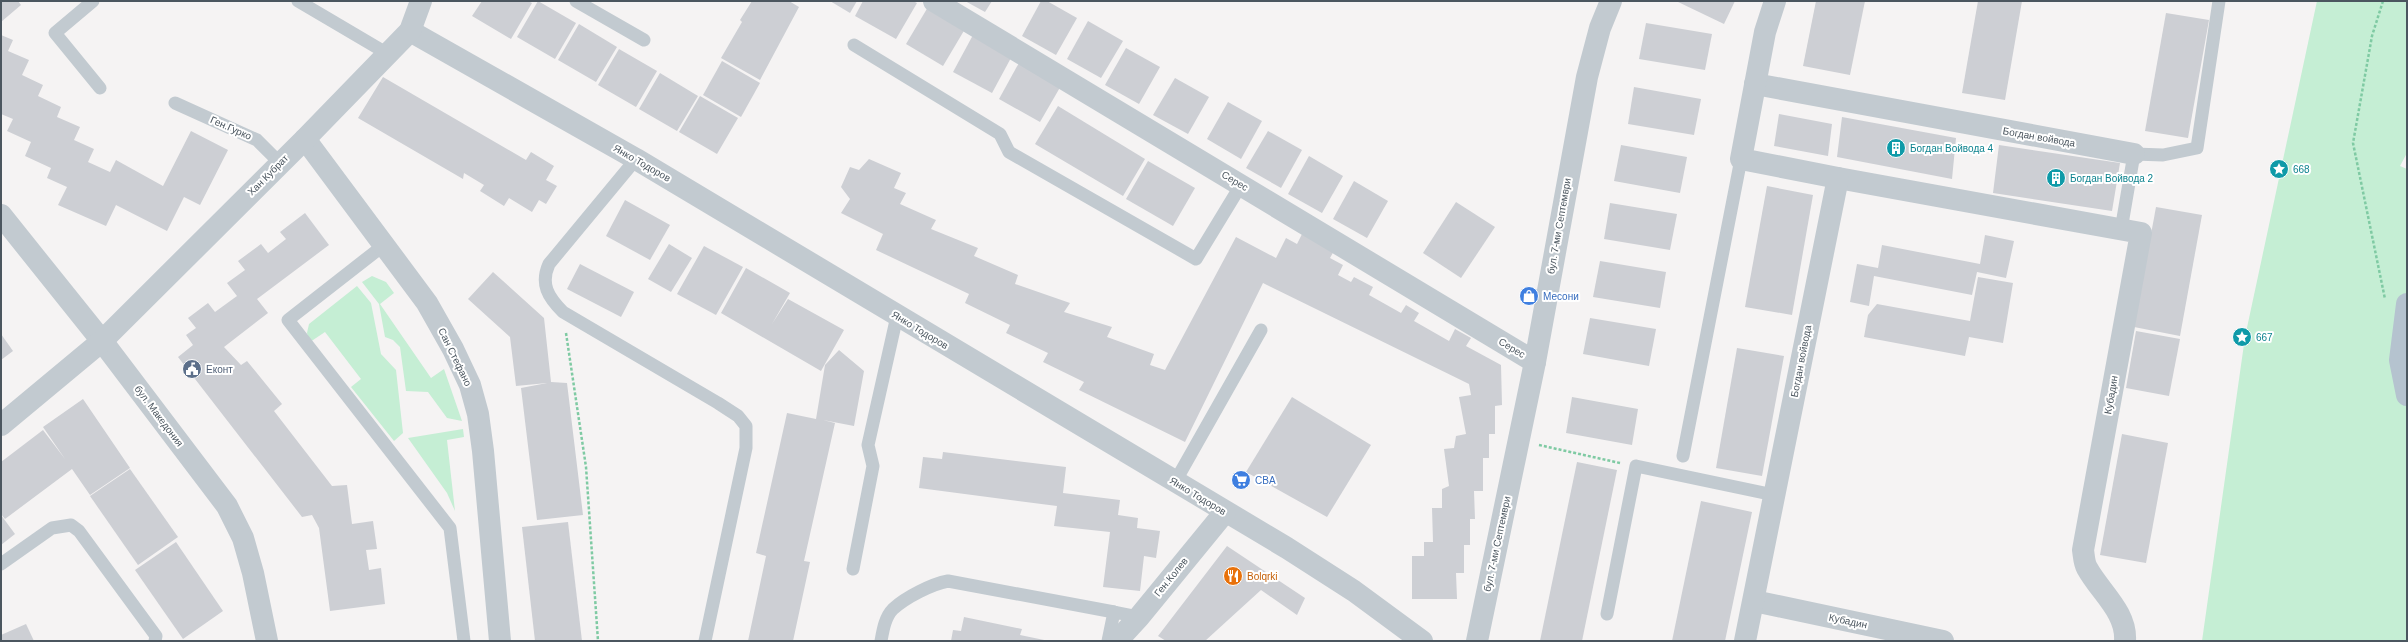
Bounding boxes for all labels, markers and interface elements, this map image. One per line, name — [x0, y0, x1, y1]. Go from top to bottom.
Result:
street label: Ген.Гурко — [209, 114, 254, 142]
street label: Богдан войвода — [2002, 125, 2076, 149]
building icon: Богдан Войвода 4 — [1885, 137, 1907, 159]
street label: Янко Тодоров — [612, 142, 672, 184]
place label: Богдан Войвода 4 — [1910, 143, 1994, 154]
street label: Хан Кубрат — [245, 152, 291, 198]
place icon: 668 — [2268, 158, 2290, 180]
place label: 668 — [2293, 164, 2310, 175]
building icon: Богдан Войвода 2 — [2045, 167, 2067, 189]
street label: Серес — [1220, 169, 1250, 193]
place label: Богдан Войвода 2 — [2070, 173, 2154, 184]
street label: бул. 7-ми Септември — [1545, 177, 1573, 275]
shop icon: Месони — [1518, 285, 1540, 307]
place label: Месони — [1543, 291, 1579, 302]
street label: Янко Тодоров — [890, 309, 950, 351]
street label: Богдан войвода — [1789, 324, 1813, 398]
street label: Сан Стефано — [436, 326, 474, 388]
place icon: 667 — [2231, 326, 2253, 348]
place label: 667 — [2256, 332, 2273, 343]
street label: Серес — [1497, 336, 1527, 360]
public building icon: Еконт — [181, 358, 203, 380]
place label: Еконт — [206, 364, 233, 375]
street label: Кубадин — [2102, 375, 2120, 415]
street label: бул. Македония — [133, 383, 185, 449]
supermarket icon: CBA — [1230, 469, 1252, 491]
street label: Янко Тодоров — [1168, 475, 1228, 517]
place label: CBA — [1255, 475, 1276, 486]
street label: бул. 7-ми Септември — [1481, 495, 1513, 593]
street label: Ген.Колев — [1152, 555, 1190, 599]
restaurant icon: Bolqrki — [1222, 565, 1244, 587]
place label: Bolqrki — [1247, 571, 1278, 582]
street label: Кубадин — [1828, 612, 1868, 630]

